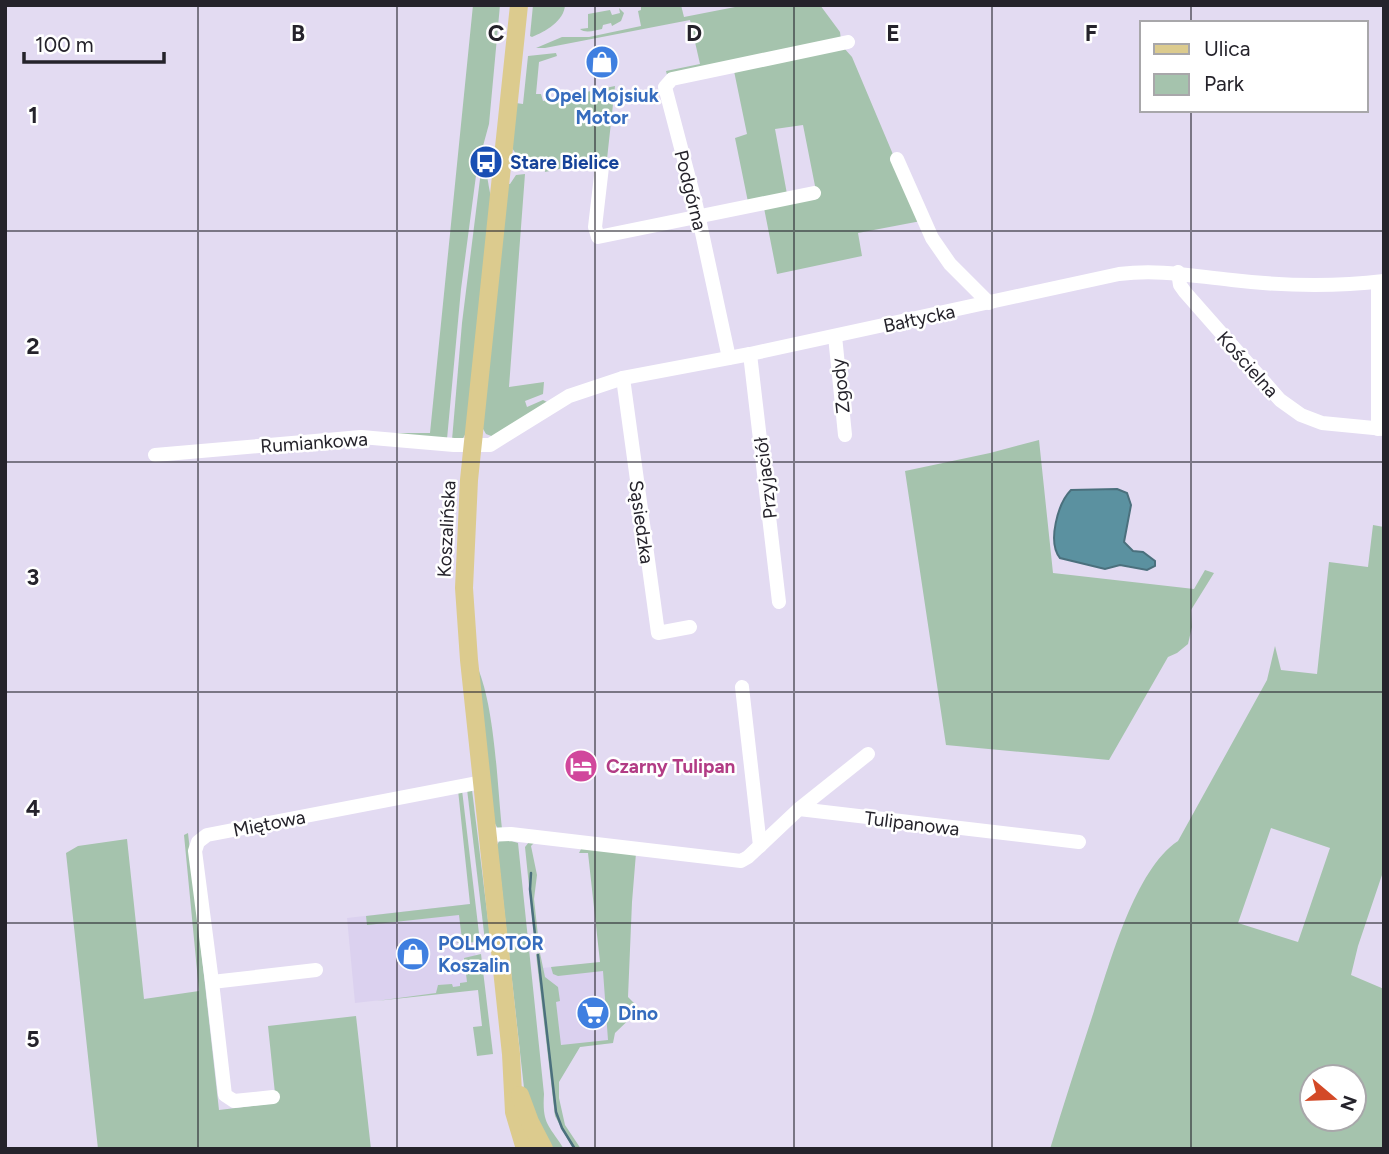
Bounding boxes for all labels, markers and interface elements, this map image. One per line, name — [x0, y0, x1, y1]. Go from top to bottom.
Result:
text: B — [291, 19, 305, 47]
text: C — [488, 19, 505, 47]
text: D — [686, 19, 702, 47]
text: E — [886, 19, 900, 47]
text: F — [1085, 19, 1098, 47]
scale bar — [24, 21, 164, 65]
legend — [1140, 21, 1368, 112]
text: 100 m — [35, 32, 94, 57]
text: Ulica — [1204, 36, 1250, 61]
shop icon: Opel Mojsiuk Motor — [583, 43, 621, 81]
text: Park — [1204, 71, 1245, 96]
place label: Opel Mojsiuk Motor — [545, 84, 660, 129]
text: 1 — [28, 101, 38, 129]
bus stop icon: Stare Bielice — [467, 143, 505, 181]
street label: Podgórna — [669, 148, 712, 233]
place label: Stare Bielice — [510, 151, 620, 174]
street label: Bałtycka — [881, 300, 957, 337]
street label: Kościelna — [1212, 327, 1283, 402]
text: 2 — [26, 332, 40, 360]
street label: Zgody — [826, 357, 855, 415]
street label: Rumiankowa — [260, 427, 368, 458]
street label: Przyjaciół — [749, 435, 782, 520]
street label: Sąsiedzka — [624, 479, 659, 565]
street label: Koszalińska — [432, 480, 461, 578]
text: 3 — [27, 563, 39, 591]
hotel icon: Czarny Tulipan — [562, 747, 600, 785]
place label: Czarny Tulipan — [606, 755, 735, 778]
text: 4 — [26, 794, 40, 822]
street label: Miętowa — [231, 805, 307, 842]
street label: Tulipanowa — [863, 806, 961, 841]
place label: POLMOTOR Koszalin — [438, 932, 544, 977]
shop icon: POLMOTOR Koszalin — [394, 935, 432, 973]
supermarket icon: Dino — [574, 994, 612, 1032]
place label: Dino — [618, 1002, 658, 1025]
text: 5 — [26, 1025, 40, 1053]
north arrow — [1298, 1063, 1368, 1133]
text: N — [1335, 1093, 1362, 1114]

